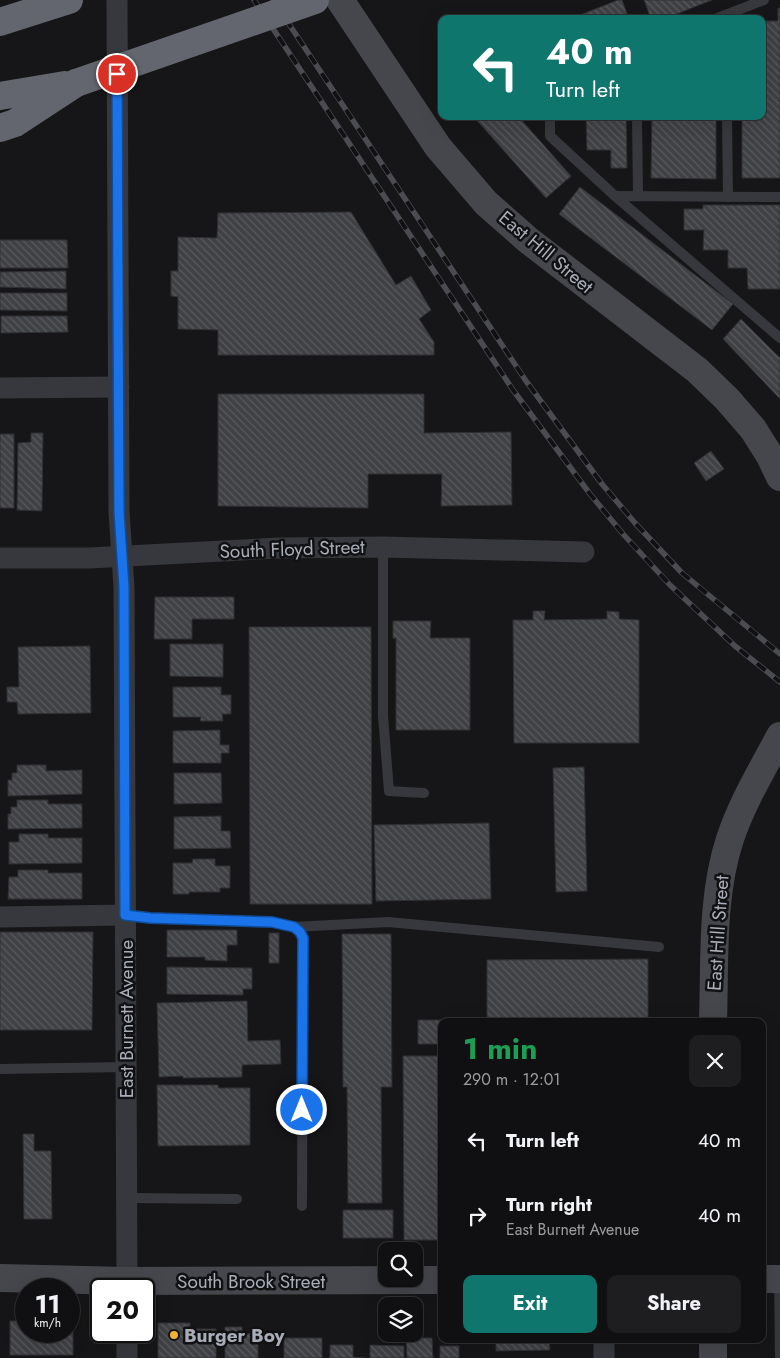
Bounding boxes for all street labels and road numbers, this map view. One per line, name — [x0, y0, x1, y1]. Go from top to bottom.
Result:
street label: East Hill Street — [493, 204, 599, 300]
street label: South Floyd Street — [219, 533, 365, 565]
street label: East Hill Street — [700, 874, 736, 992]
street label: East Burnett Avenue — [113, 940, 140, 1098]
street label: South Brook Street — [177, 1268, 325, 1295]

